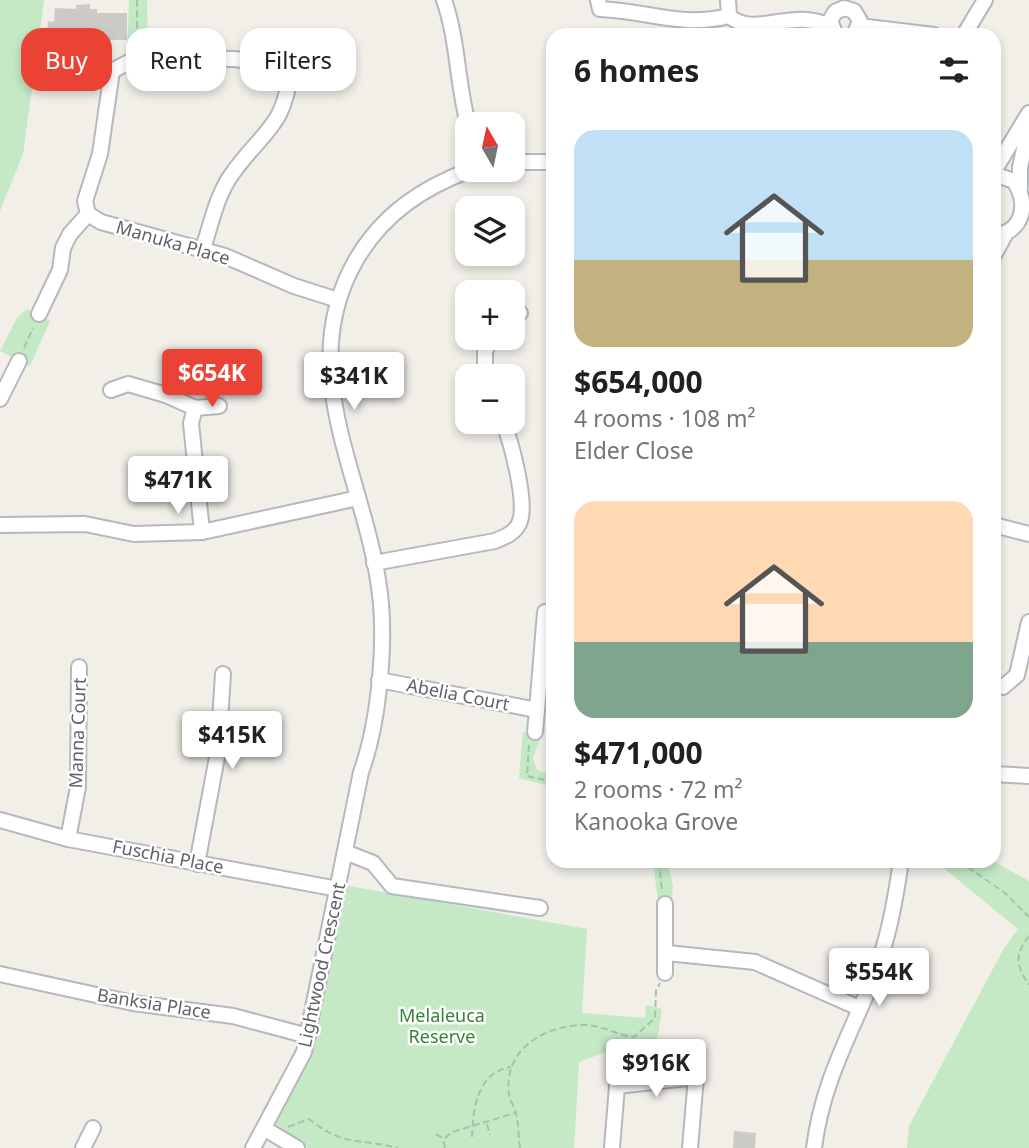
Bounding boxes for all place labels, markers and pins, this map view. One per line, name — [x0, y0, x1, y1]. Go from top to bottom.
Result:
pin: $654K — [163, 350, 261, 409]
pin: $341K — [305, 352, 403, 412]
pin: $471K — [129, 456, 227, 516]
pin: $415K — [183, 712, 281, 771]
pin: $554K — [830, 948, 928, 1008]
pin: $916K — [607, 1040, 705, 1099]

